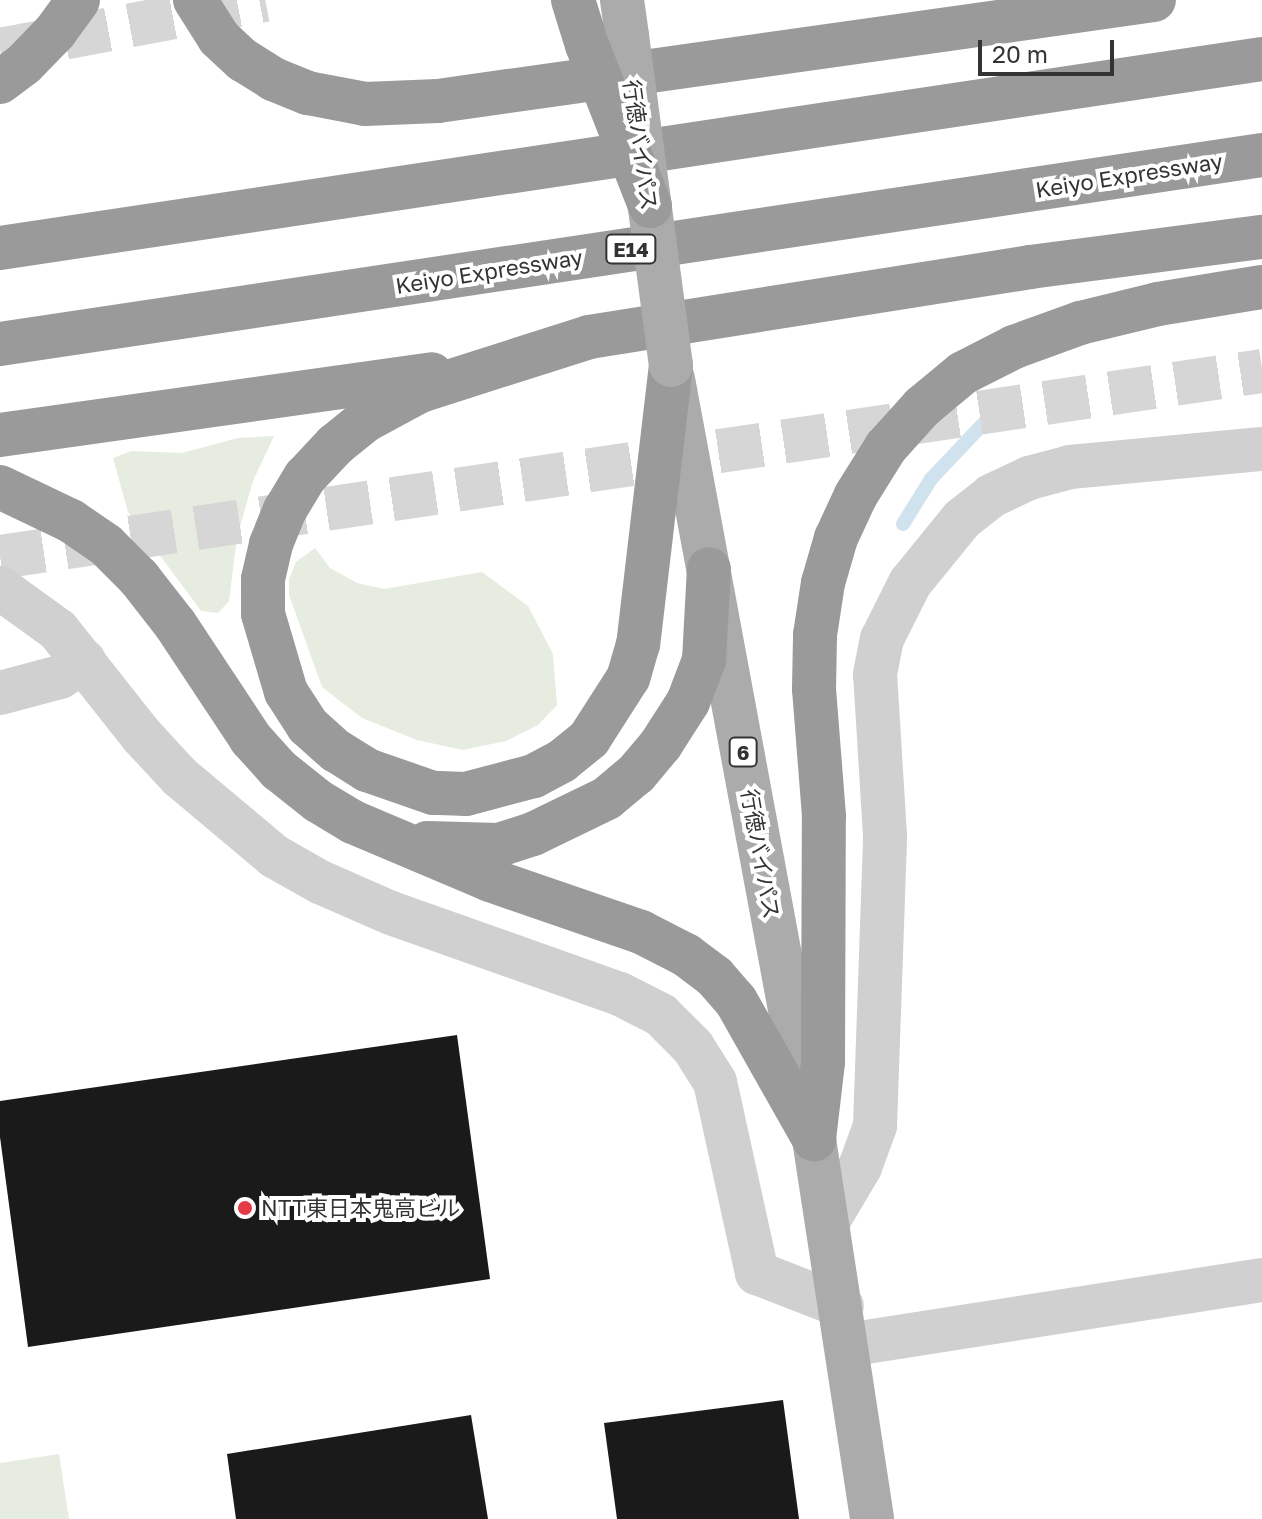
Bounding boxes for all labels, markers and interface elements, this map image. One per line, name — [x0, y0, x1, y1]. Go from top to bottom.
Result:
scale bar — [982, 24, 1118, 74]
text: 20 m — [992, 39, 1048, 68]
street label: 行徳バイパス — [619, 78, 663, 212]
street label: Keiyo Expressway — [1034, 147, 1224, 203]
road number: E14 — [605, 233, 657, 265]
street label: Keiyo Expressway — [394, 243, 584, 299]
road number: 6 — [727, 736, 759, 768]
street label: 行徳バイパス — [737, 787, 785, 921]
place label: NTT東日本鬼高ビル — [261, 1195, 460, 1221]
marker: NTT東日本鬼高ビル — [236, 1199, 254, 1217]

